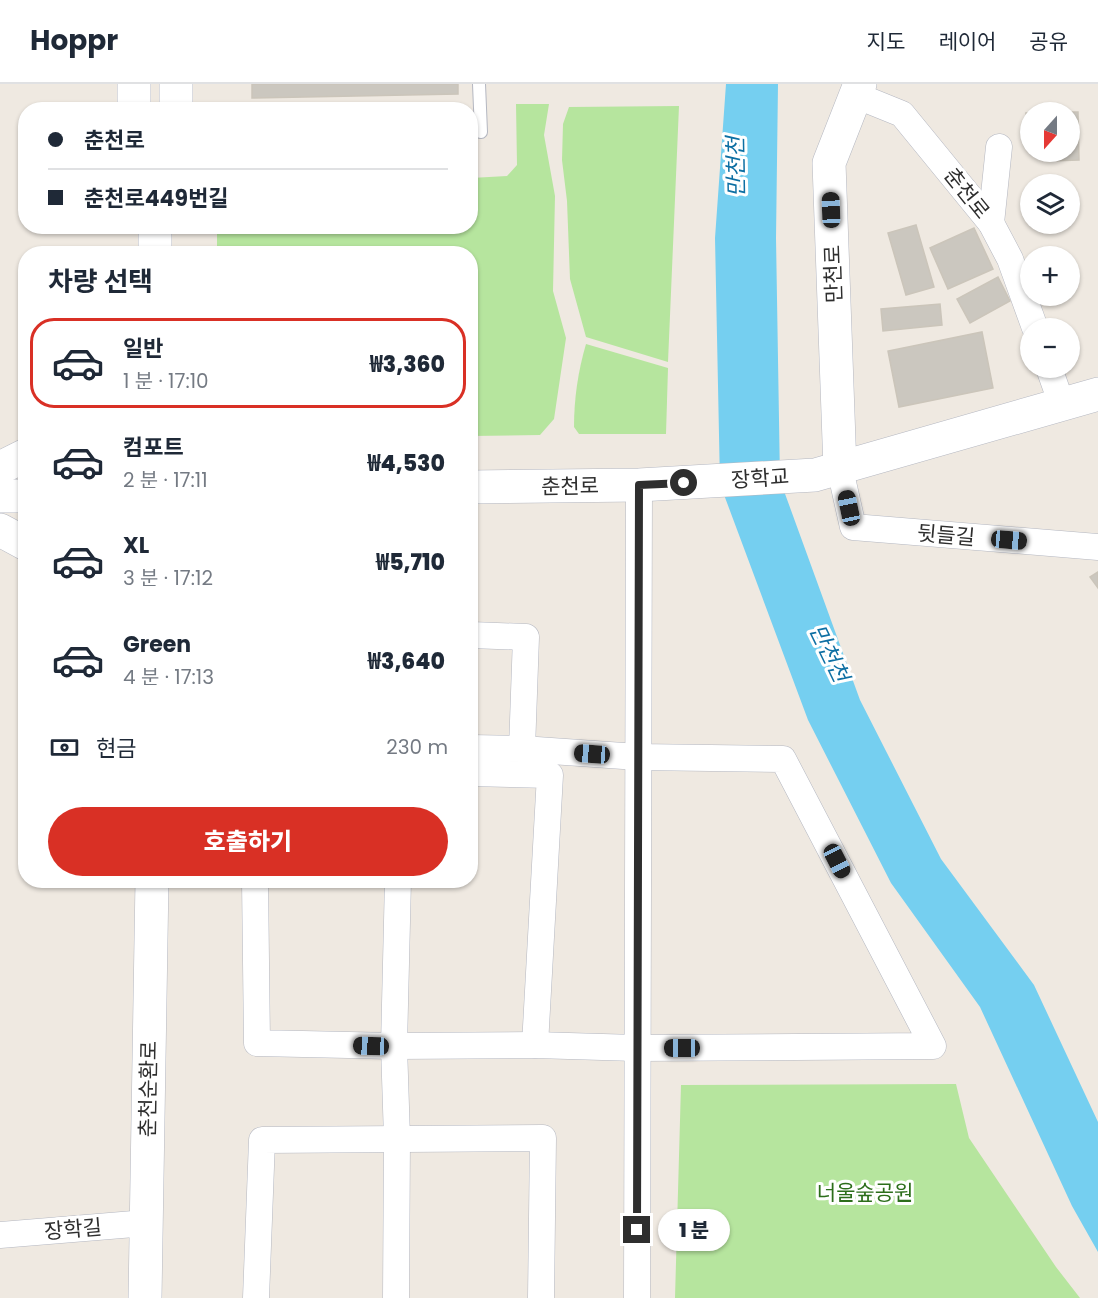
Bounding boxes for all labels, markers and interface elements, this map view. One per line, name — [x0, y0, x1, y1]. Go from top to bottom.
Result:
text: Hoppr — [30, 21, 118, 60]
text: 지도 — [867, 27, 905, 56]
text: 레이어 — [938, 27, 996, 56]
text: 공유 — [1029, 27, 1068, 56]
north arrow — [1020, 102, 1080, 162]
map controls — [1020, 102, 1080, 378]
text: 춘천로 — [84, 125, 145, 156]
water label: 만천천 — [720, 134, 752, 198]
street label: 춘천로 — [937, 161, 997, 225]
button: layers — [1020, 174, 1080, 234]
text: 춘천로449번길 — [84, 183, 229, 214]
car — [821, 192, 841, 228]
street label: 만천로 — [817, 245, 849, 303]
button: + — [1020, 246, 1080, 306]
text: 차량 선택 — [48, 263, 153, 300]
button: − — [1020, 318, 1080, 378]
text: 일반 — [123, 333, 163, 364]
icon: car — [51, 336, 105, 390]
text: ₩3,360 — [370, 349, 445, 380]
text: 1 분 · 17:10 — [123, 367, 209, 395]
text: 컴포트 — [123, 432, 184, 463]
icon: car — [51, 435, 105, 489]
text: ₩4,530 — [367, 448, 445, 479]
street label: 장학교 — [730, 462, 790, 494]
text: 2 분 · 17:11 — [123, 466, 208, 494]
route start — [670, 469, 697, 496]
street label: 춘천로 — [541, 471, 599, 501]
car — [836, 489, 862, 527]
street label: 뒷들길 — [916, 518, 976, 552]
car — [990, 529, 1028, 551]
text: XL — [123, 530, 149, 561]
icon: car — [51, 534, 105, 588]
text: ₩5,710 — [376, 547, 445, 578]
text: 3 분 · 17:12 — [123, 564, 213, 592]
water label: 만천천 — [802, 619, 857, 690]
text: Green — [123, 629, 191, 660]
icon: car — [51, 633, 105, 687]
text: ₩3,640 — [368, 646, 445, 677]
text: 4 분 · 17:13 — [123, 663, 214, 691]
icon: cash — [48, 731, 81, 764]
text: 현금 — [96, 733, 136, 764]
text: 230 m — [386, 733, 448, 761]
car — [573, 744, 611, 764]
button: 호출하기 — [48, 807, 448, 876]
car — [821, 841, 853, 881]
car — [353, 1036, 389, 1056]
car — [664, 1039, 700, 1057]
street label: 춘천순환로 — [133, 1040, 163, 1138]
park label: 너울숲공원 — [817, 1178, 913, 1207]
callout: 1 분 — [658, 1209, 730, 1251]
street label: 장학길 — [43, 1212, 103, 1246]
route end — [623, 1216, 650, 1243]
text: 1 분 — [679, 1216, 709, 1244]

